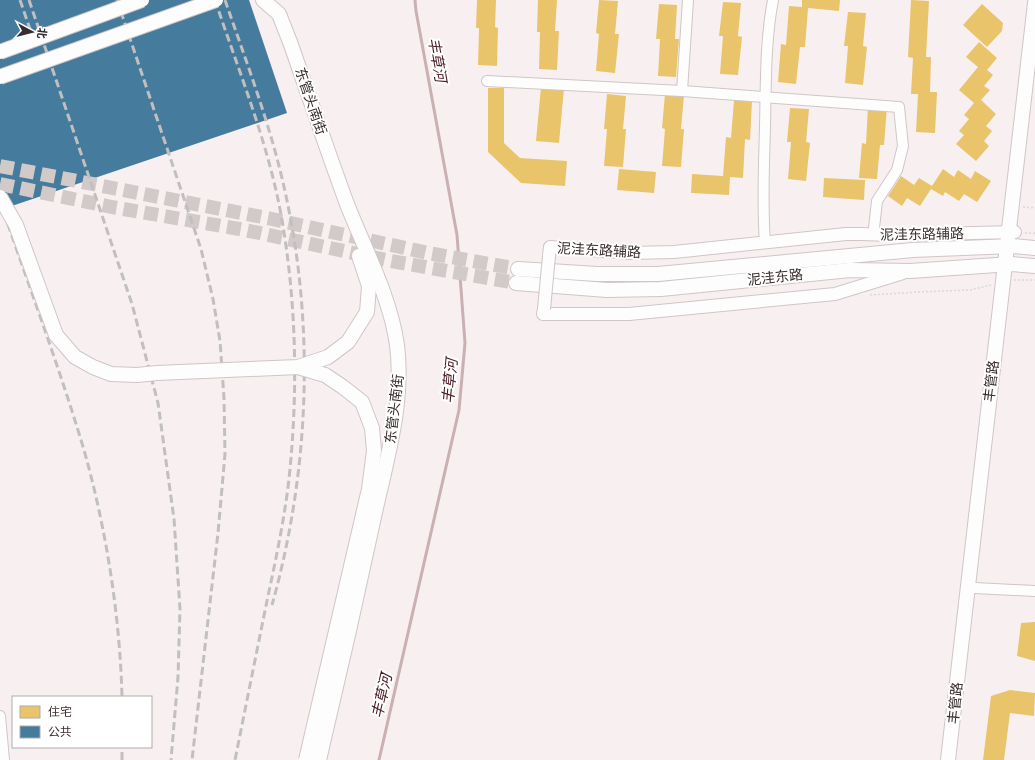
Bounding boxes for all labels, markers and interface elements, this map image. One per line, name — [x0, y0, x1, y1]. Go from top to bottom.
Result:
north arrow — [12, 12, 52, 52]
text: 北 — [34, 27, 49, 39]
water label: 丰草河 — [424, 36, 450, 87]
street label: 东管头南街 — [291, 65, 330, 137]
street label: 泥洼东路辅路 — [880, 225, 964, 244]
street label: 泥洼东路辅路 — [557, 240, 641, 261]
street label: 泥洼东路 — [746, 266, 804, 289]
water label: 丰草河 — [439, 355, 461, 404]
street label: 丰管路 — [981, 359, 1002, 403]
street label: 东管头南街 — [382, 373, 407, 445]
water label: 丰草河 — [368, 669, 397, 720]
street label: 丰管路 — [945, 681, 966, 725]
legend — [12, 696, 152, 748]
text: 住宅 — [48, 705, 72, 719]
text: 公共 — [48, 725, 72, 739]

